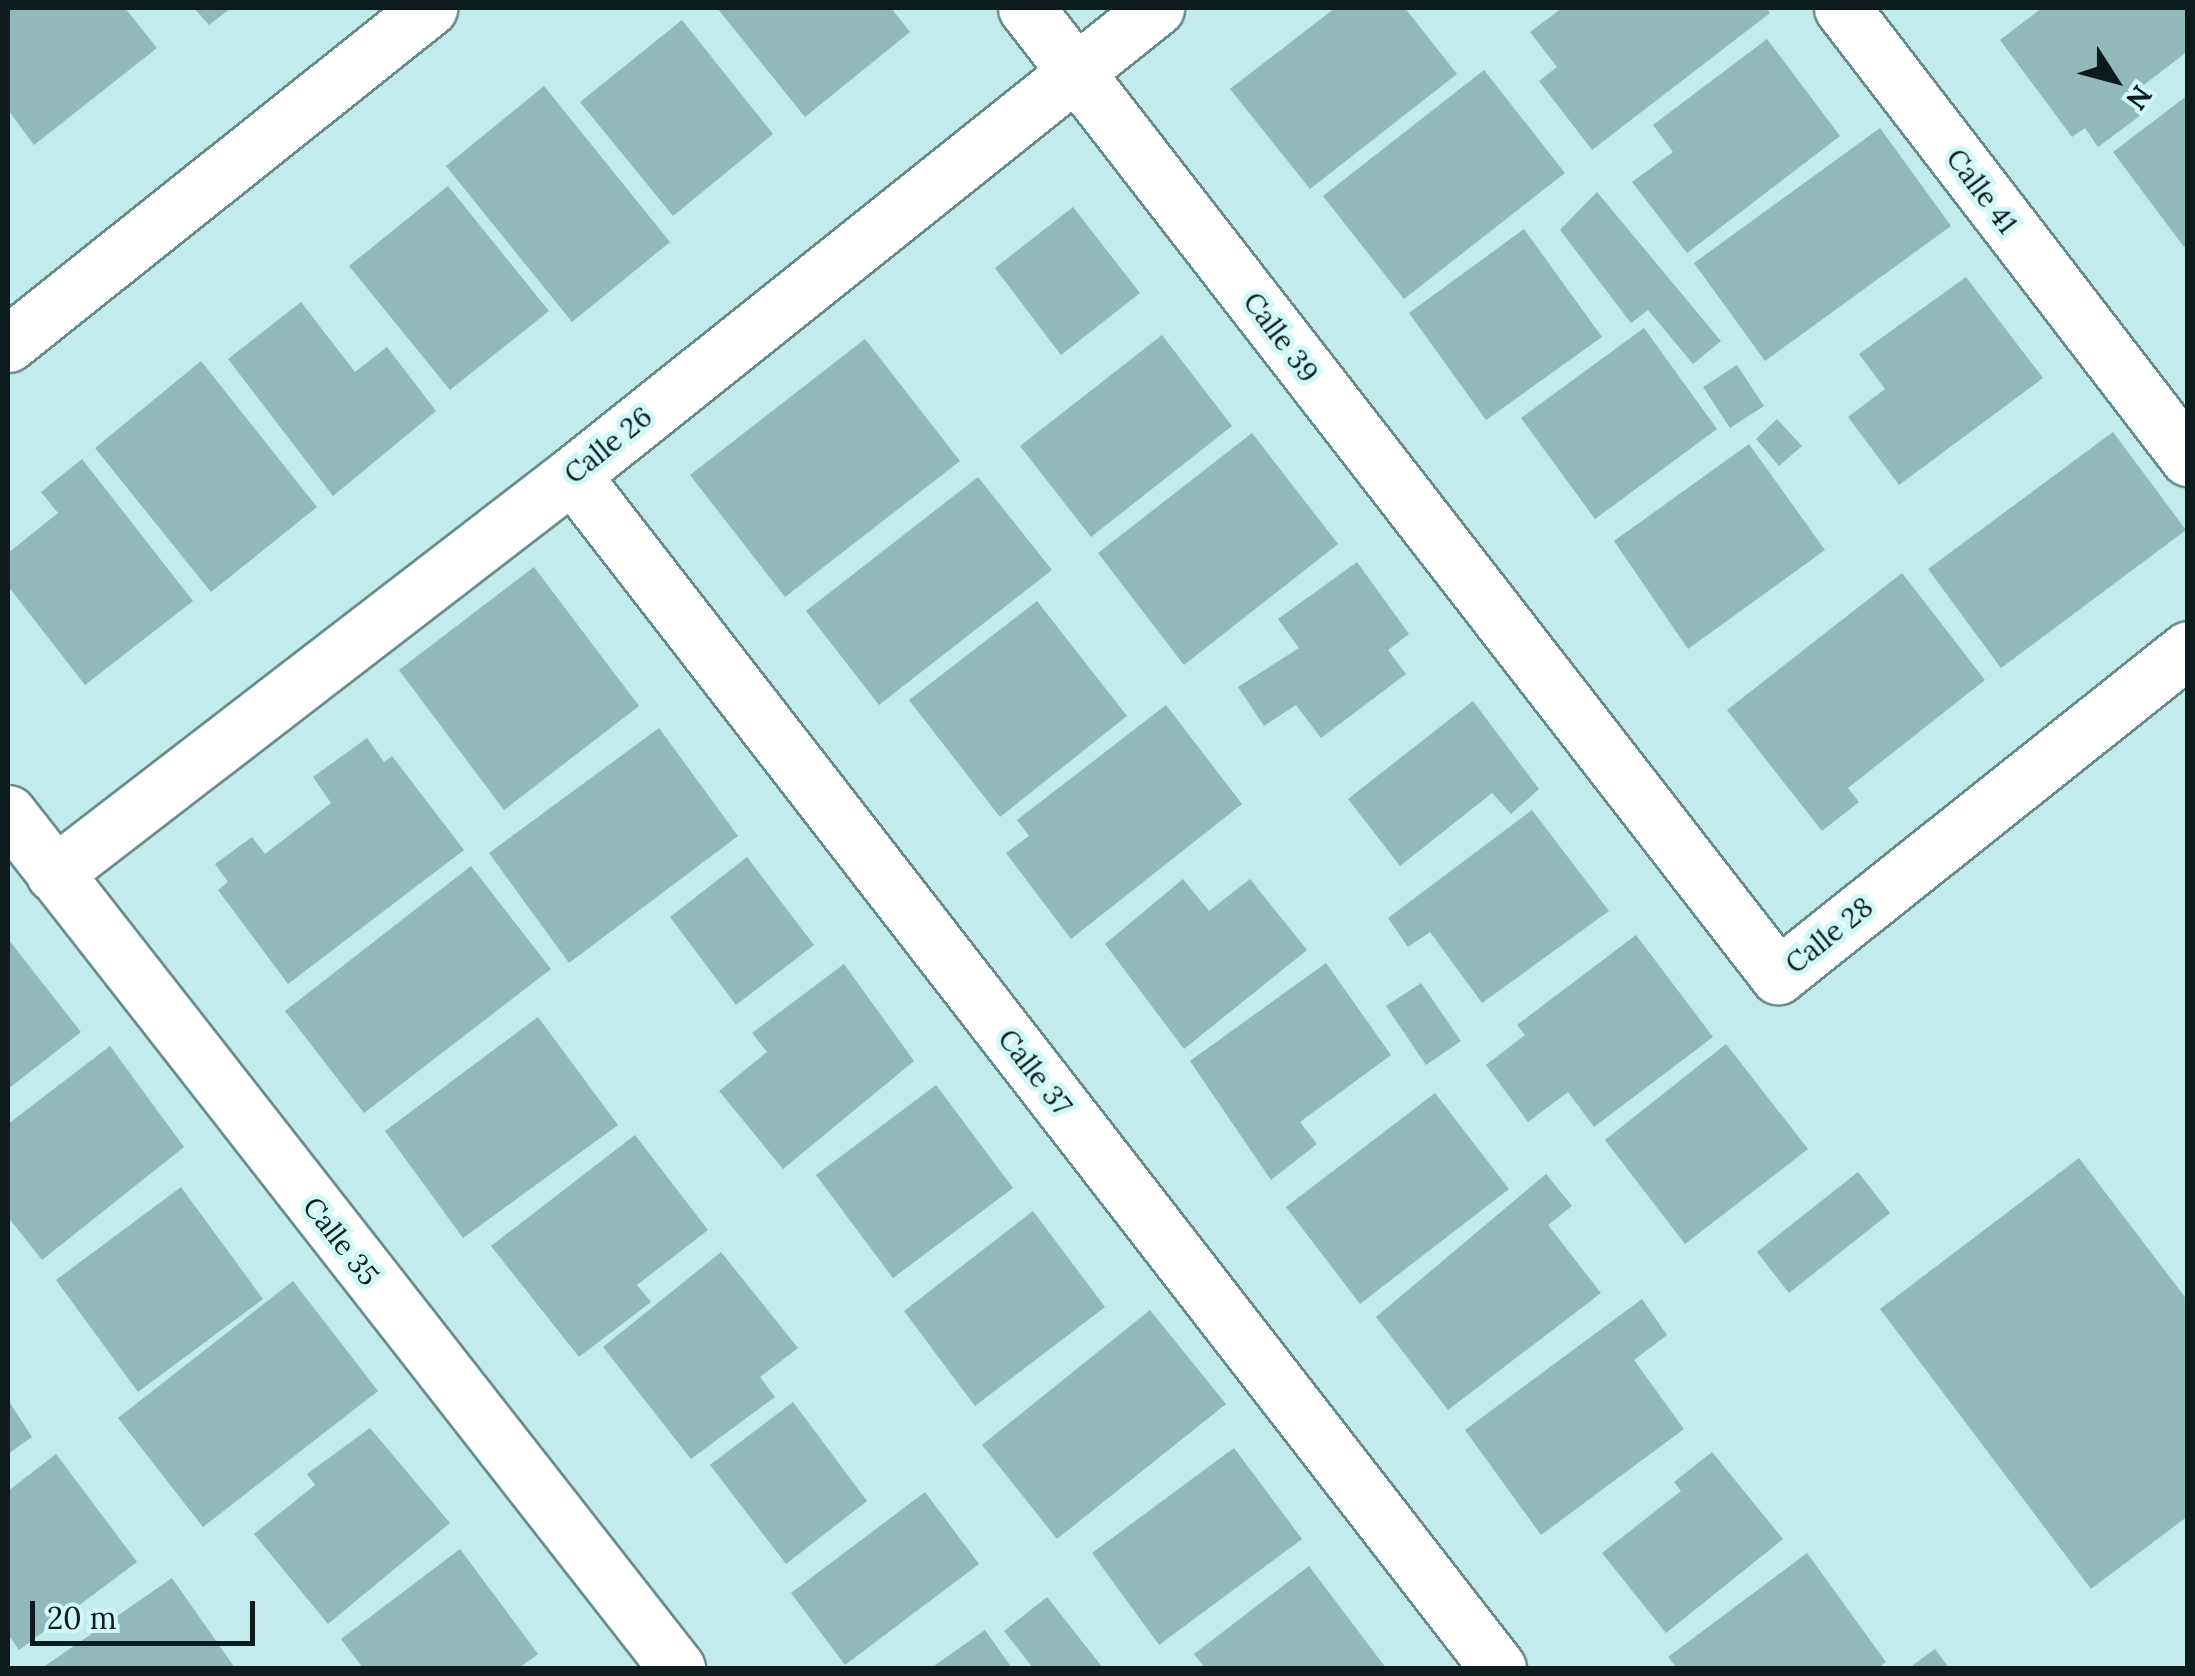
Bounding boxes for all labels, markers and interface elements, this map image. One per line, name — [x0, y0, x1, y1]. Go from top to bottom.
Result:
north arrow — [2065, 30, 2165, 130]
text: N — [2118, 78, 2160, 117]
street label: Calle 41 — [1939, 142, 2025, 240]
street label: Calle 39 — [1236, 286, 1326, 388]
street label: Calle 26 — [557, 400, 659, 490]
street label: Calle 28 — [1779, 890, 1879, 980]
street label: Calle 37 — [991, 1022, 1079, 1122]
street label: Calle 35 — [296, 1190, 386, 1292]
scale bar — [35, 1581, 260, 1643]
text: 20 m — [47, 1599, 116, 1637]

